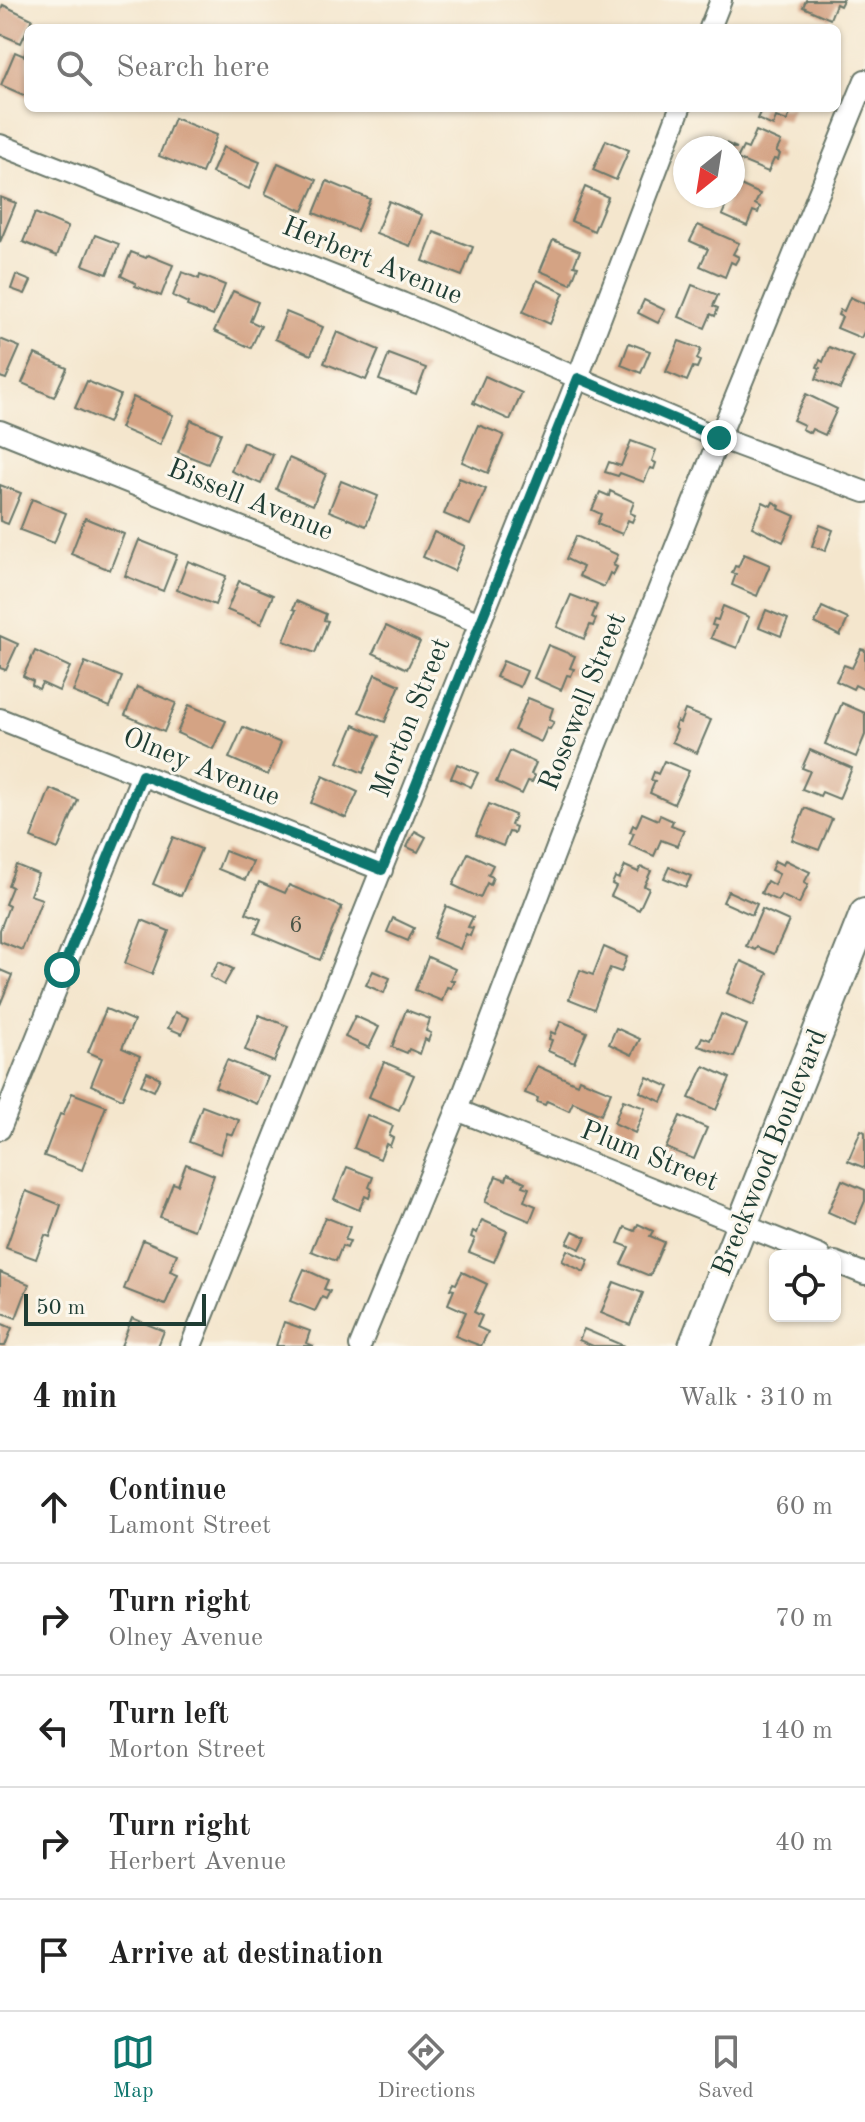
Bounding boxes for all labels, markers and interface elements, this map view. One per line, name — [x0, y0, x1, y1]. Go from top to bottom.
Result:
search box — [24, 24, 841, 112]
icon: search — [52, 46, 96, 90]
text: Search here — [116, 53, 270, 83]
north arrow — [673, 136, 745, 208]
street label: Herbert Avenue — [278, 213, 466, 311]
route end — [701, 420, 737, 456]
street label: Bissell Avenue — [163, 455, 337, 547]
street label: Rosewell Street — [536, 609, 632, 795]
street label: Morton Street — [367, 634, 457, 802]
street label: Olney Avenue — [118, 724, 284, 812]
house number: 6 — [289, 914, 303, 938]
route start — [44, 952, 80, 988]
street label: Breckwood Boulevard — [709, 1026, 833, 1280]
street label: Plum Street — [576, 1117, 722, 1197]
map controls — [769, 1250, 841, 1322]
button: locate — [769, 1250, 841, 1322]
scale bar — [24, 1290, 206, 1326]
text: 50 m — [36, 1297, 85, 1319]
text: 4 min — [32, 1381, 117, 1415]
text: Walk · 310 m — [679, 1385, 833, 1411]
text: Continue — [108, 1476, 227, 1506]
icon: ahead — [32, 1485, 76, 1529]
text: 60 m — [775, 1494, 833, 1520]
text: Lamont Street — [108, 1513, 271, 1539]
text: Turn right — [108, 1588, 250, 1618]
icon: right — [32, 1597, 76, 1641]
text: 70 m — [775, 1606, 833, 1632]
text: Olney Avenue — [108, 1625, 263, 1651]
text: Turn left — [108, 1700, 229, 1730]
icon: left — [32, 1709, 76, 1753]
text: 140 m — [760, 1718, 833, 1744]
text: Morton Street — [108, 1737, 266, 1763]
text: Turn right — [108, 1812, 250, 1842]
icon: right — [32, 1821, 76, 1865]
text: 40 m — [775, 1830, 833, 1856]
text: Herbert Avenue — [108, 1849, 286, 1875]
icon: arrive — [32, 1933, 76, 1977]
text: Arrive at destination — [108, 1940, 383, 1970]
tab: Map — [111, 2030, 155, 2105]
tab: Directions — [378, 2030, 475, 2105]
tab: Saved — [698, 2030, 754, 2105]

